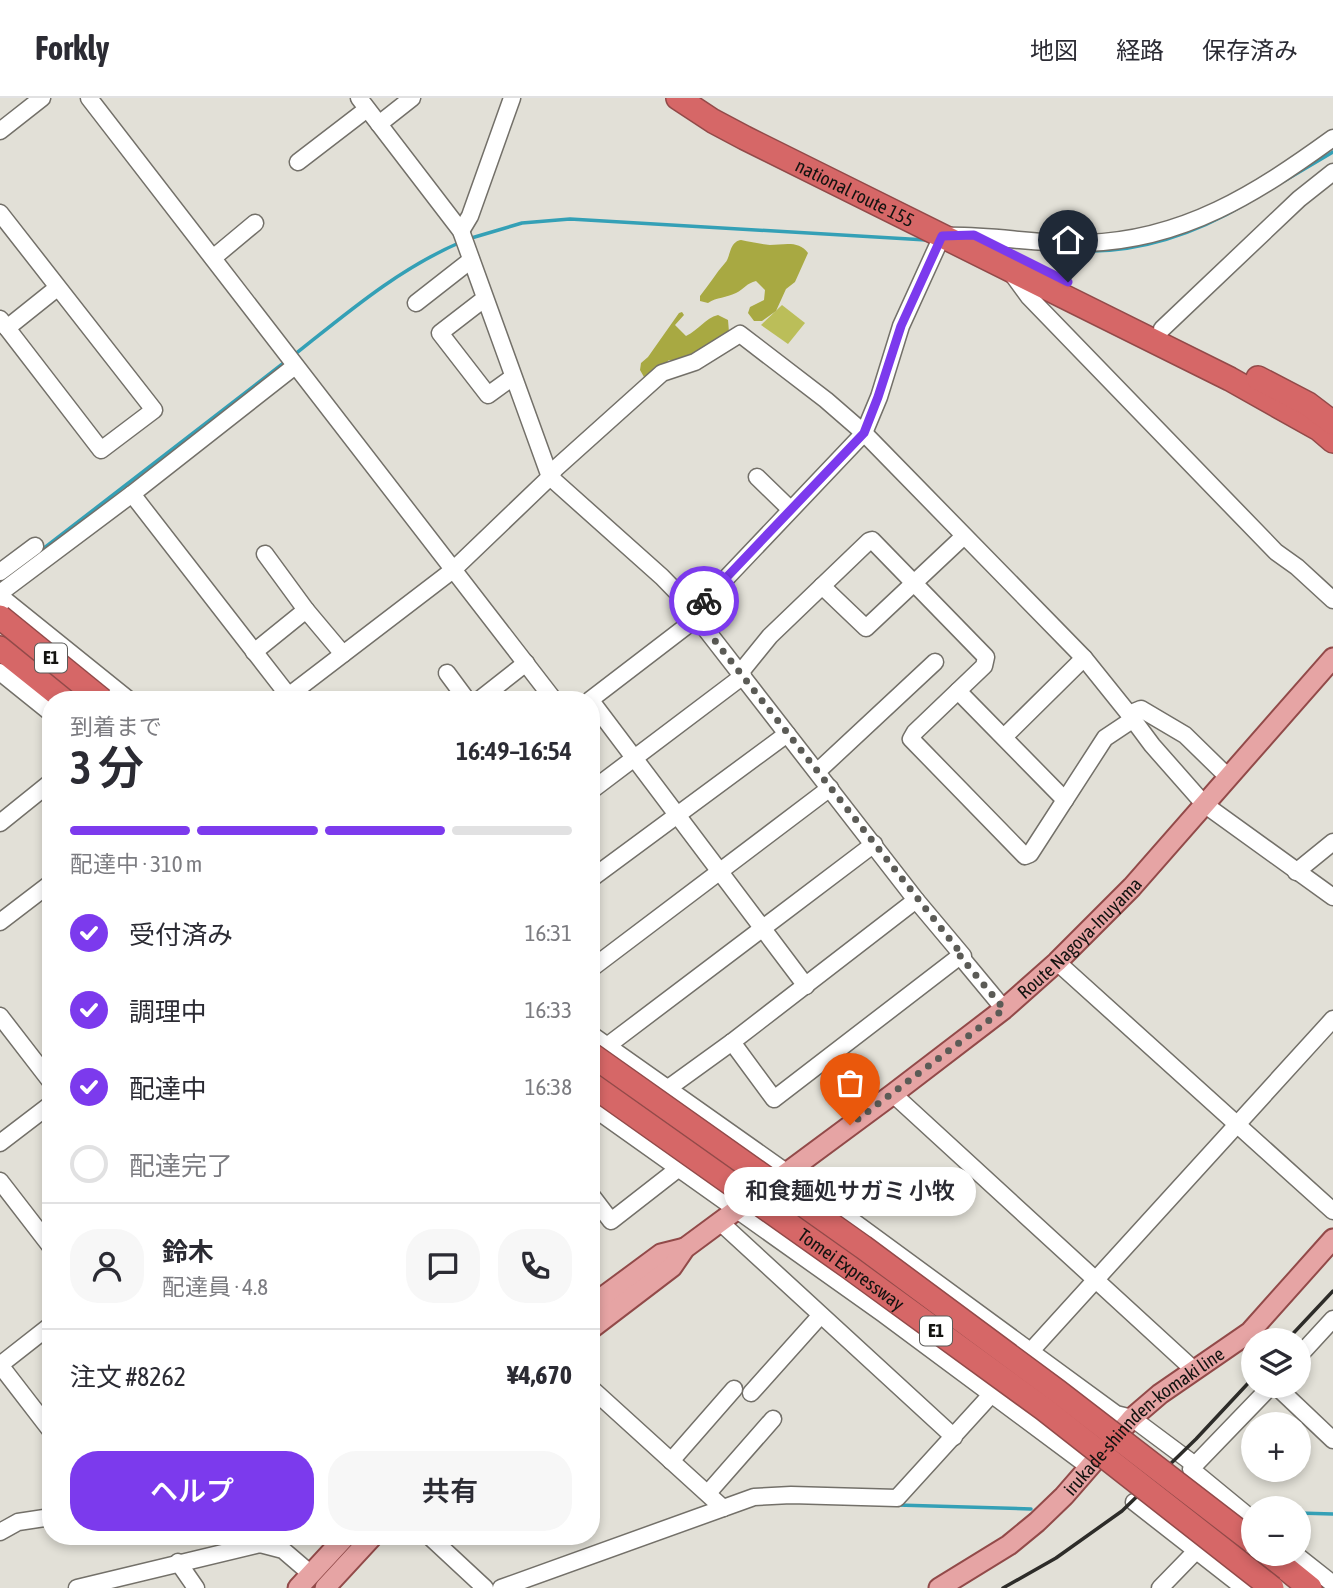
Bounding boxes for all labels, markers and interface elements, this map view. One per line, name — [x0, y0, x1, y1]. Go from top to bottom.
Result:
text: Forkly — [35, 29, 109, 67]
text: 地図 — [1030, 37, 1078, 64]
text: 経路 — [1116, 37, 1164, 64]
text: 保存済み — [1202, 37, 1298, 64]
street label: national route 155 — [792, 154, 918, 231]
pin — [1038, 210, 1098, 282]
icon: home — [1049, 221, 1087, 259]
courier — [669, 566, 739, 636]
icon: bike — [685, 582, 723, 620]
road number: E1 — [35, 644, 67, 672]
text: 到着まで — [70, 714, 162, 740]
text: 16:49–16:54 — [456, 736, 572, 766]
text: 3 分 — [70, 741, 144, 794]
text: 配達中 · 310 m — [70, 851, 202, 877]
street label: Route Nagoya-Inuyama — [1013, 873, 1146, 1003]
icon: check — [70, 914, 108, 952]
text: 受付済み — [129, 920, 233, 950]
text: 16:31 — [525, 920, 572, 946]
icon: check — [70, 991, 108, 1029]
text: 調理中 — [129, 997, 207, 1027]
text: 16:33 — [525, 997, 572, 1023]
pin — [820, 1053, 880, 1125]
icon: bag — [831, 1064, 869, 1102]
icon: check — [70, 1068, 108, 1106]
text: 配達中 — [129, 1074, 207, 1104]
text: 16:38 — [525, 1074, 572, 1100]
text: 配達完了 — [129, 1151, 233, 1181]
callout: 和食麺処サガミ 小牧 — [724, 1167, 976, 1216]
text: 和食麺処サガミ 小牧 — [745, 1178, 955, 1204]
street label: Tomei Expressway — [794, 1223, 909, 1315]
button: person — [70, 1229, 144, 1303]
button: chat — [406, 1229, 480, 1303]
button: phone — [498, 1229, 572, 1303]
text: 鈴木 — [162, 1237, 214, 1267]
text: 配達員 · 4.8 — [162, 1274, 268, 1300]
road number: E1 — [920, 1316, 952, 1346]
map controls — [1241, 1328, 1311, 1566]
button: layers — [1241, 1328, 1311, 1398]
street label: irukade-shinnden-komaki line — [1059, 1342, 1228, 1500]
text: ¥4,670 — [507, 1360, 572, 1390]
text: 注文 #8262 — [70, 1362, 186, 1392]
button: + — [1241, 1412, 1311, 1482]
button: ヘルプ — [70, 1451, 314, 1531]
button: 共有 — [328, 1451, 572, 1531]
button: − — [1241, 1496, 1311, 1566]

